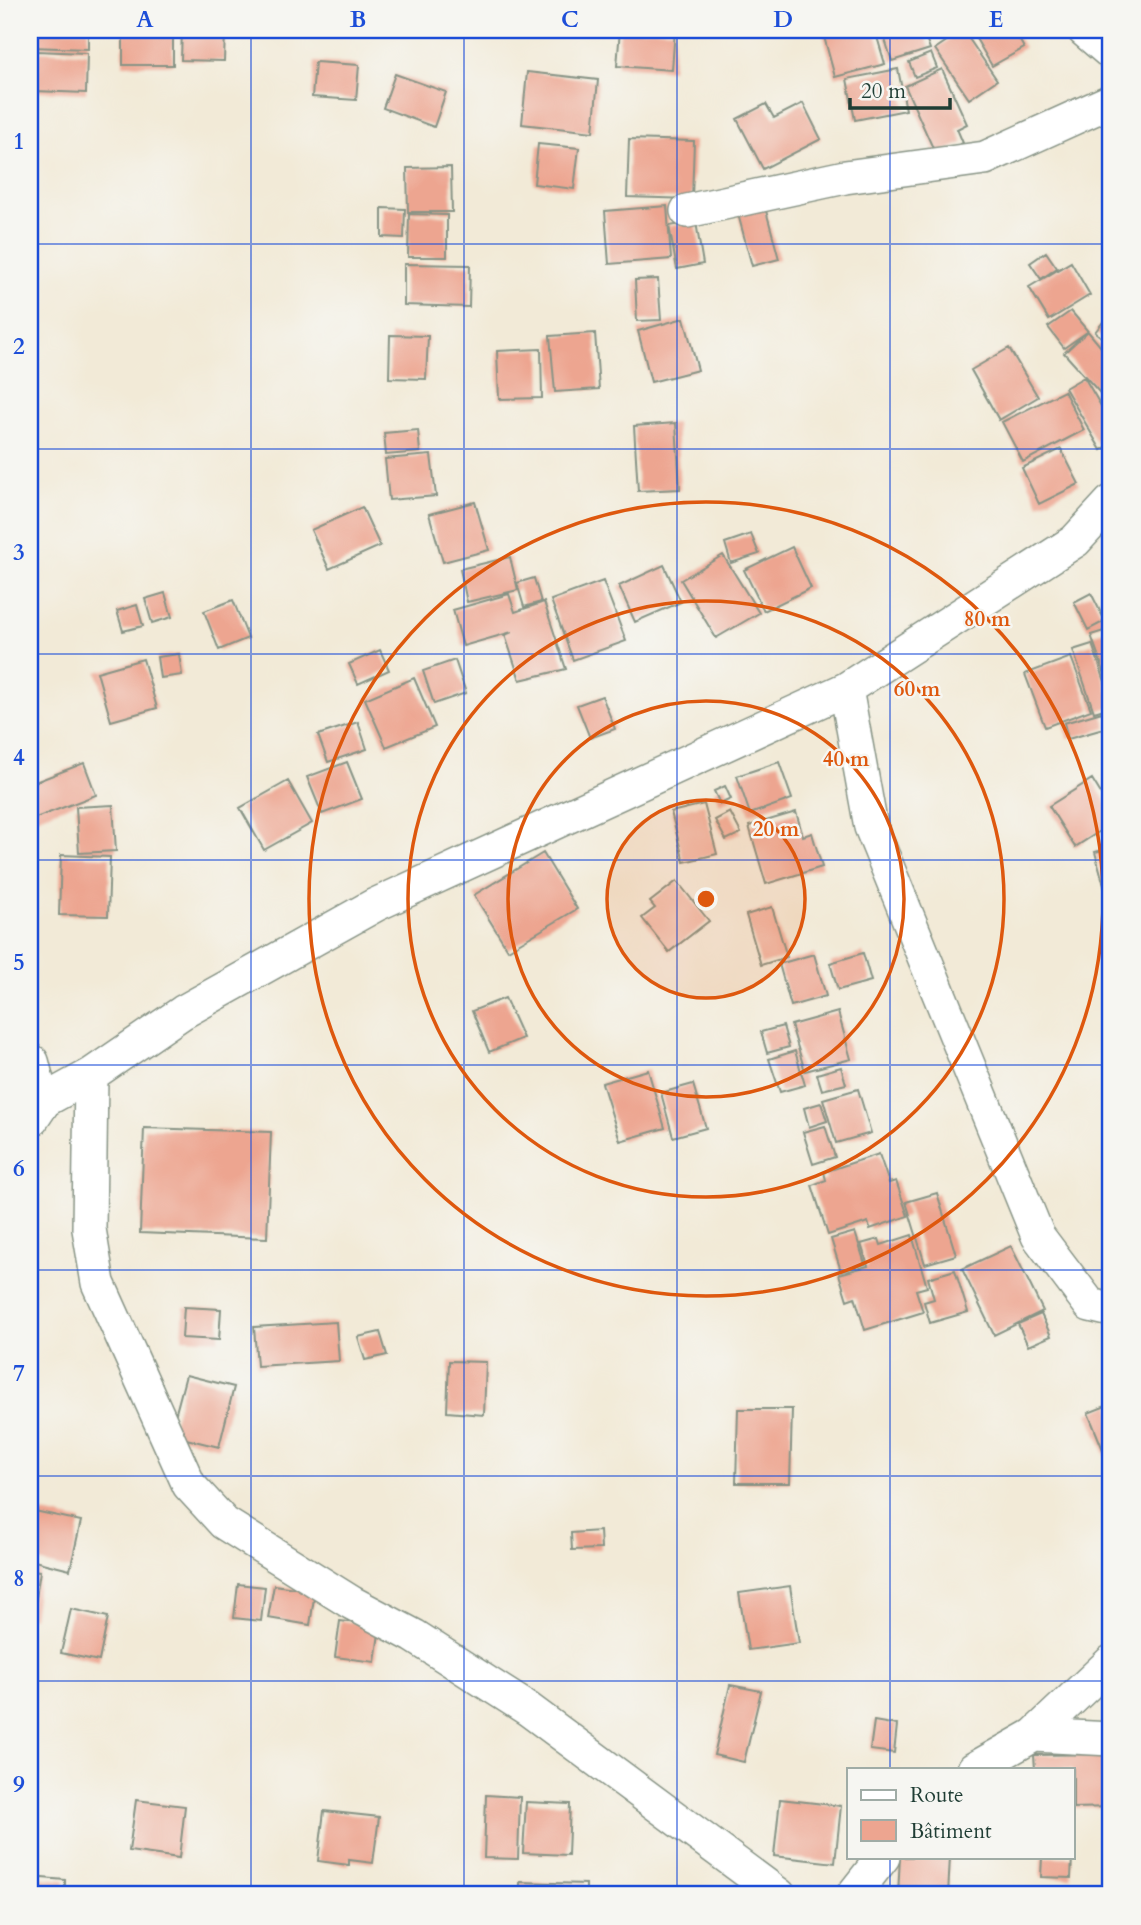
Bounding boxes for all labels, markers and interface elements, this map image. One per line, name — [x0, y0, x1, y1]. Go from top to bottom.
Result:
text: A — [136, 4, 154, 35]
text: B — [350, 4, 366, 35]
text: C — [561, 4, 579, 35]
text: D — [773, 4, 793, 35]
text: E — [989, 4, 1003, 35]
scale bar — [850, 66, 950, 110]
text: 20 m — [861, 77, 906, 106]
text: 1 — [13, 126, 25, 157]
text: 2 — [13, 331, 25, 362]
text: 3 — [13, 537, 25, 568]
text: 80 m — [964, 605, 1011, 634]
text: 60 m — [894, 675, 941, 704]
text: 4 — [13, 742, 25, 773]
text: 40 m — [823, 745, 870, 774]
text: 20 m — [753, 815, 800, 844]
centre of rings — [694, 887, 718, 911]
text: 5 — [13, 947, 25, 978]
text: 6 — [13, 1153, 25, 1184]
text: 7 — [13, 1358, 25, 1389]
text: 8 — [13, 1563, 25, 1594]
legend — [847, 1768, 1074, 1858]
text: 9 — [13, 1769, 25, 1800]
text: Route — [910, 1781, 964, 1810]
text: Bâtiment — [910, 1817, 992, 1846]

